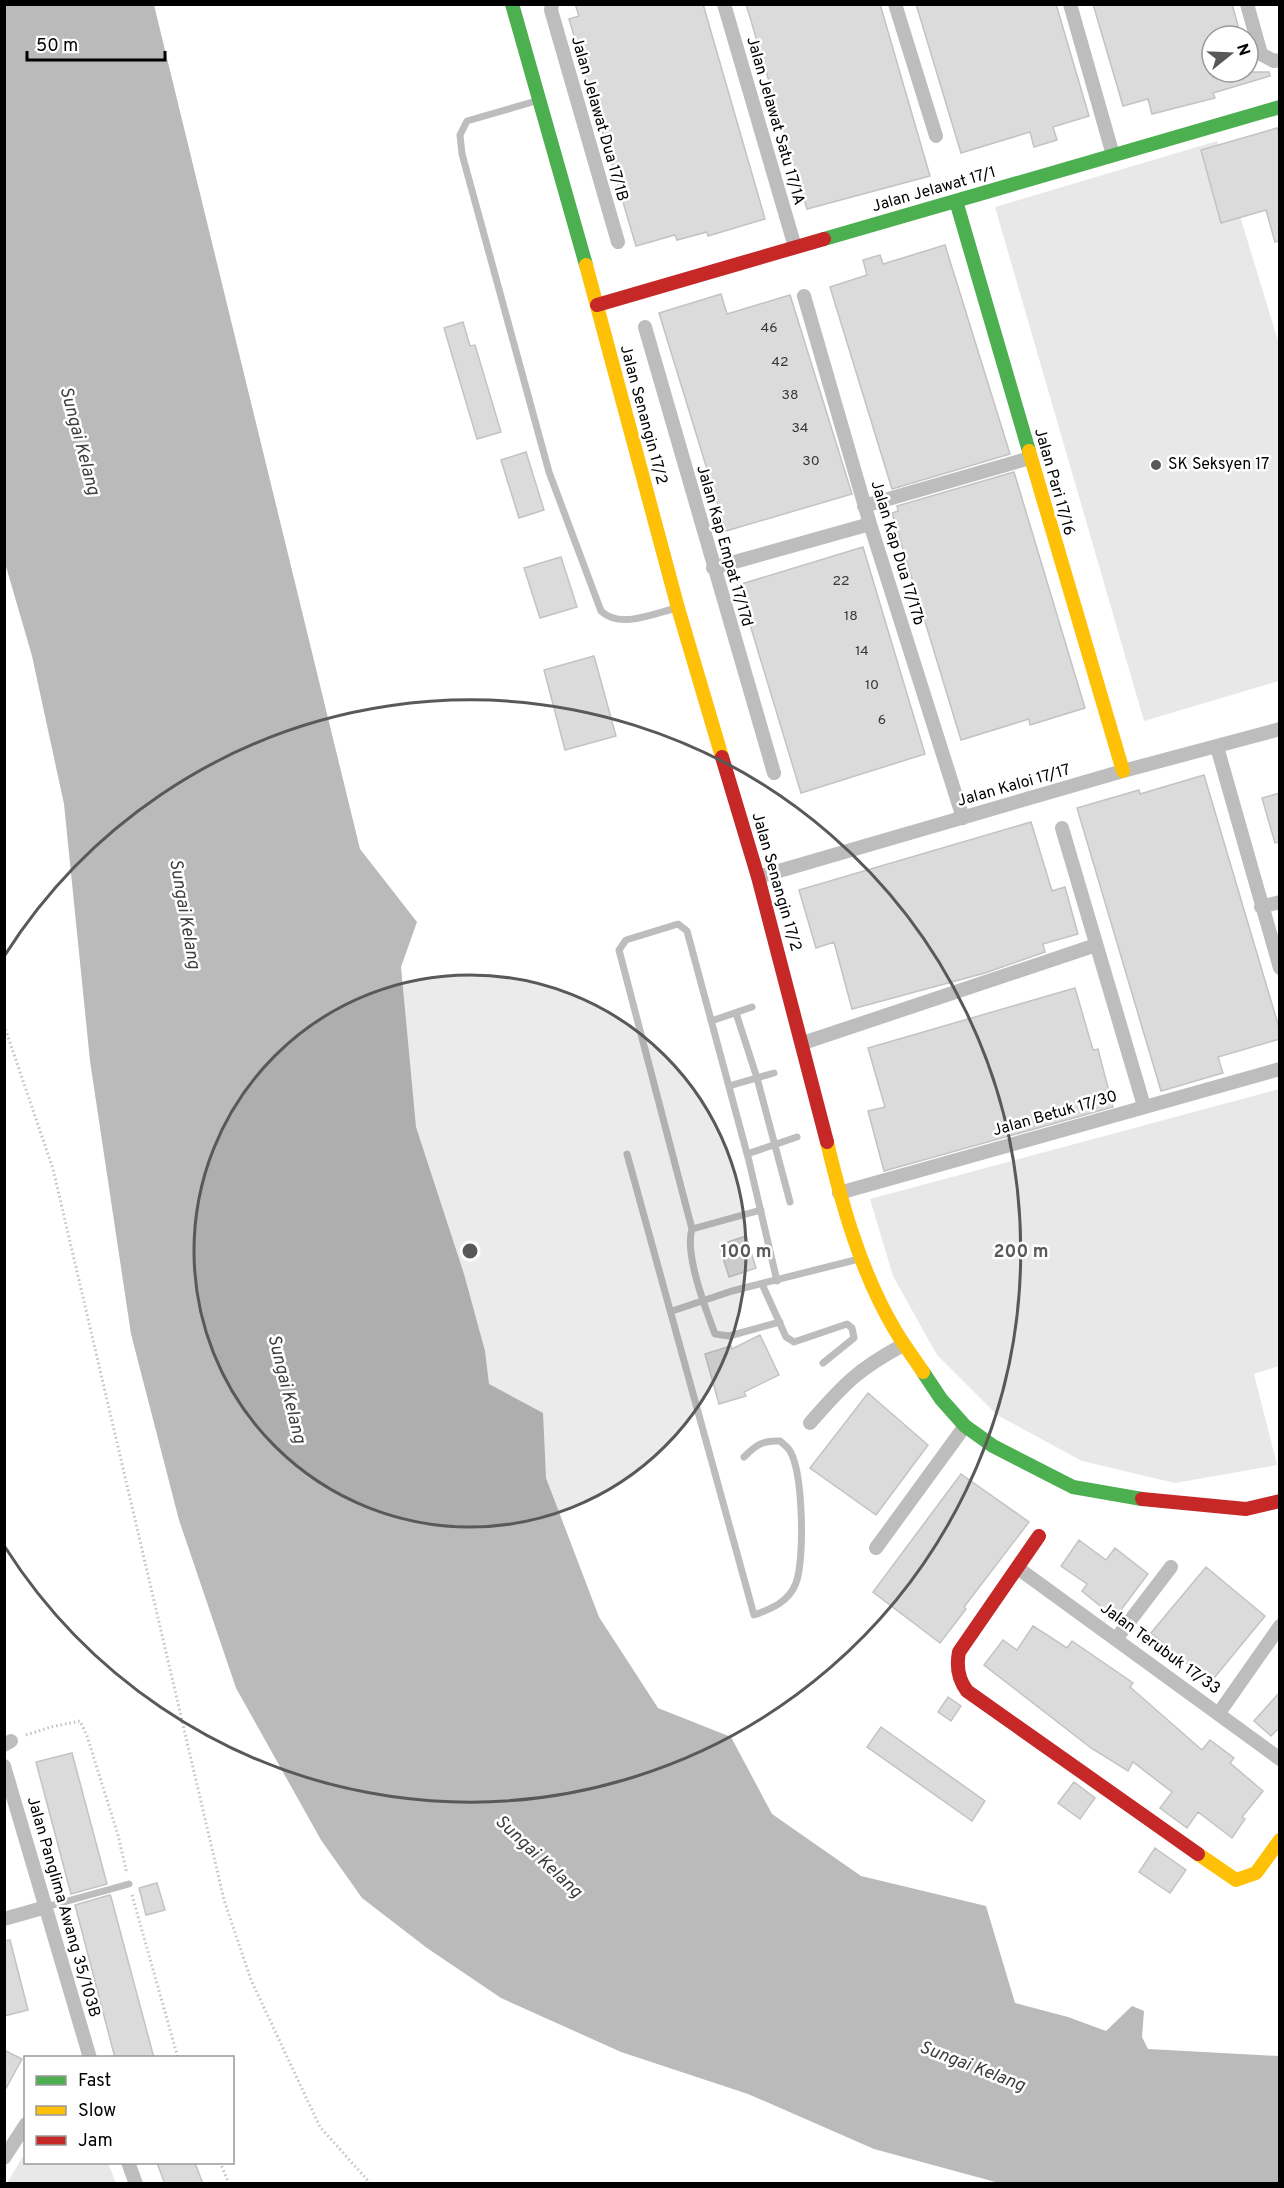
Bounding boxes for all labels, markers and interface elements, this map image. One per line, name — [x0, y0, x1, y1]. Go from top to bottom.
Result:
scale bar — [27, 24, 165, 62]
north arrow — [1200, 24, 1260, 84]
street label: Jalan Jelawat Dua 17/1B — [566, 34, 632, 204]
street label: Jalan Jelawat Satu 17/1A — [741, 34, 809, 208]
text: 50 m — [36, 35, 78, 58]
text: N — [1231, 41, 1254, 59]
street label: Jalan Jelawat 17/1 — [870, 163, 998, 217]
house number: 46 — [760, 320, 778, 337]
street label: Jalan Senangin 17/2 — [615, 343, 671, 487]
house number: 42 — [771, 354, 789, 371]
water label: Sungai Kelang — [53, 384, 105, 498]
house number: 38 — [782, 387, 798, 404]
house number: 34 — [791, 420, 809, 437]
street label: Jalan Pari 17/16 — [1029, 426, 1079, 538]
house number: 30 — [802, 453, 820, 470]
place label: SK Seksyen 17 — [1168, 455, 1269, 475]
marker: SK Seksyen 17 — [1149, 458, 1163, 472]
street label: Jalan Kap Empat 17/17d — [691, 463, 757, 629]
street label: Jalan Kap Dua 17/17b — [865, 478, 929, 628]
house number: 22 — [832, 573, 850, 590]
house number: 18 — [844, 608, 858, 625]
house number: 14 — [855, 643, 869, 660]
house number: 10 — [865, 677, 879, 694]
house number: 6 — [878, 712, 886, 729]
street label: Jalan Kaloi 17/17 — [955, 760, 1073, 812]
street label: Jalan Senangin 17/2 — [747, 810, 805, 954]
water label: Sungai Kelang — [163, 857, 205, 971]
street label: Jalan Betuk 17/30 — [990, 1087, 1120, 1141]
centre of rings — [460, 1241, 480, 1261]
text: 100 m — [720, 1241, 772, 1264]
text: 200 m — [993, 1241, 1049, 1264]
water label: Sungai Kelang — [261, 1332, 311, 1446]
street label: Jalan Terubuk 17/33 — [1096, 1599, 1224, 1699]
street label: Jalan Panglima Awang 35/103B — [22, 1794, 104, 2020]
water label: Sungai Kelang — [489, 1811, 587, 1904]
water label: Sungai Kelang — [916, 2036, 1028, 2098]
legend — [24, 2056, 234, 2164]
text: Fast — [78, 2070, 111, 2093]
text: Slow — [78, 2100, 116, 2123]
text: Jam — [78, 2130, 113, 2153]

